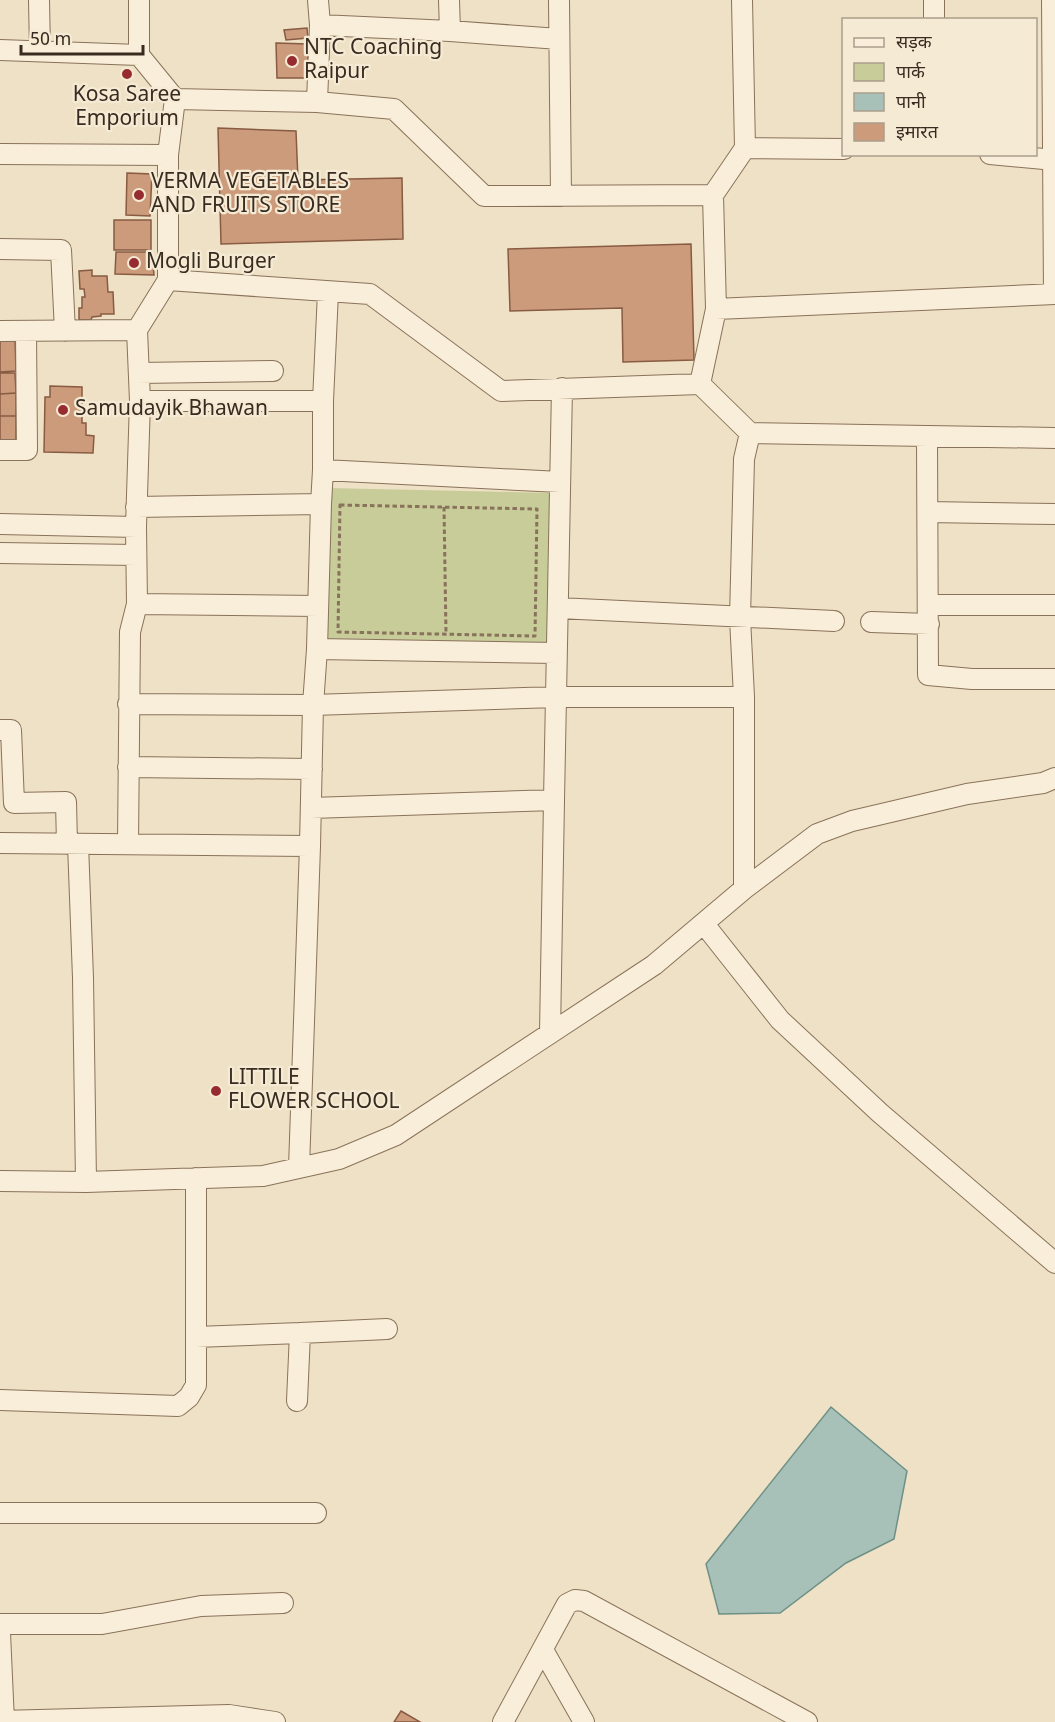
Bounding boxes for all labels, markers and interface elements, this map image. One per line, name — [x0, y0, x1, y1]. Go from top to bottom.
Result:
scale bar — [21, 18, 142, 56]
legend — [842, 18, 1037, 156]
text: 50 m — [30, 29, 71, 52]
text: सड़क — [896, 32, 933, 55]
place label: NTC Coaching Raipur — [304, 35, 442, 87]
marker: NTC Coaching Raipur — [285, 54, 299, 68]
text: पार्क — [896, 61, 926, 85]
marker: Kosa Saree Emporium — [120, 67, 134, 81]
place label: Kosa Saree Emporium — [73, 82, 181, 134]
text: पानी — [896, 92, 926, 115]
text: इमारत — [896, 122, 939, 145]
place label: VERMA VEGETABLES AND FRUITS STORE — [151, 169, 349, 221]
marker: VERMA VEGETABLES AND FRUITS STORE — [132, 188, 146, 202]
place label: Mogli Burger — [146, 249, 276, 277]
marker: Mogli Burger — [127, 256, 141, 270]
place label: Samudayik Bhawan — [75, 396, 268, 424]
marker: Samudayik Bhawan — [56, 403, 70, 417]
place label: LITTILE FLOWER SCHOOL — [228, 1065, 400, 1117]
marker: LITTILE FLOWER SCHOOL — [209, 1084, 223, 1098]

